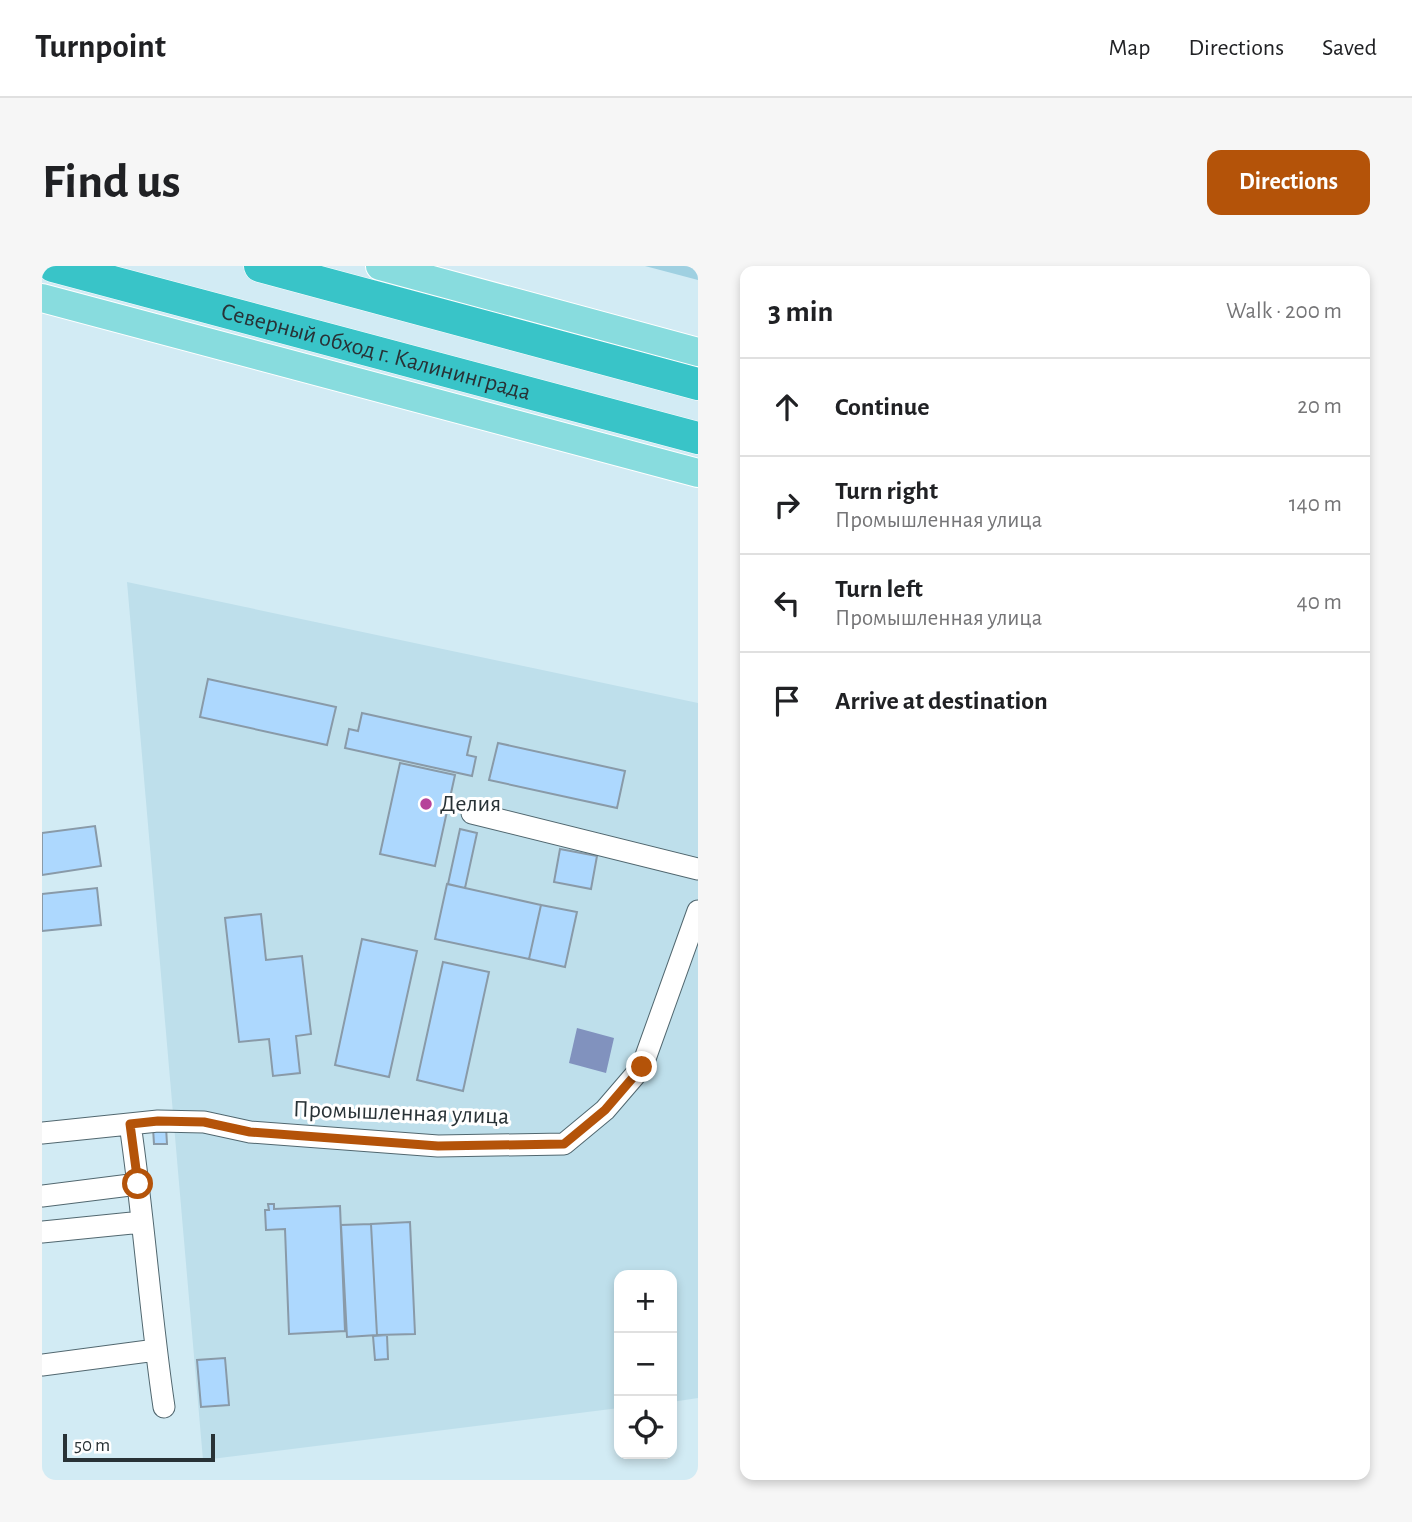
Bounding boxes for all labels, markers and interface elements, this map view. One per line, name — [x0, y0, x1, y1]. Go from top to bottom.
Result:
text: Turnpoint — [35, 31, 166, 64]
text: Map — [1108, 36, 1150, 60]
text: Directions — [1188, 36, 1284, 60]
text: Saved — [1322, 36, 1377, 60]
button: Directions — [1207, 150, 1370, 215]
text: Find us — [42, 158, 181, 207]
text: 3 min — [768, 297, 833, 327]
street label: Северный обход г. Калининграда — [218, 299, 533, 405]
text: Walk · 200 m — [1226, 300, 1342, 323]
icon: ahead — [768, 388, 806, 426]
text: Continue — [835, 394, 930, 420]
text: 20 m — [1297, 395, 1342, 418]
text: Turn right — [835, 478, 938, 504]
icon: right — [768, 486, 806, 524]
text: 140 m — [1289, 493, 1342, 516]
text: Промышленная улица — [835, 509, 1042, 532]
text: Turn left — [835, 576, 923, 602]
icon: left — [768, 584, 806, 622]
text: 40 m — [1297, 591, 1342, 614]
text: Промышленная улица — [835, 607, 1042, 630]
icon: arrive — [768, 682, 806, 720]
text: Arrive at destination — [835, 688, 1048, 714]
place label: Делия — [440, 792, 501, 816]
marker: Делия — [418, 796, 434, 812]
route end — [626, 1051, 657, 1082]
street label: Промышленная улица — [292, 1097, 510, 1129]
route start — [122, 1168, 153, 1199]
map controls — [614, 1270, 677, 1459]
button: + — [614, 1270, 677, 1333]
button: − — [614, 1333, 677, 1396]
button: locate — [614, 1396, 677, 1459]
scale bar — [63, 1431, 215, 1463]
text: 50 m — [74, 1436, 110, 1455]

